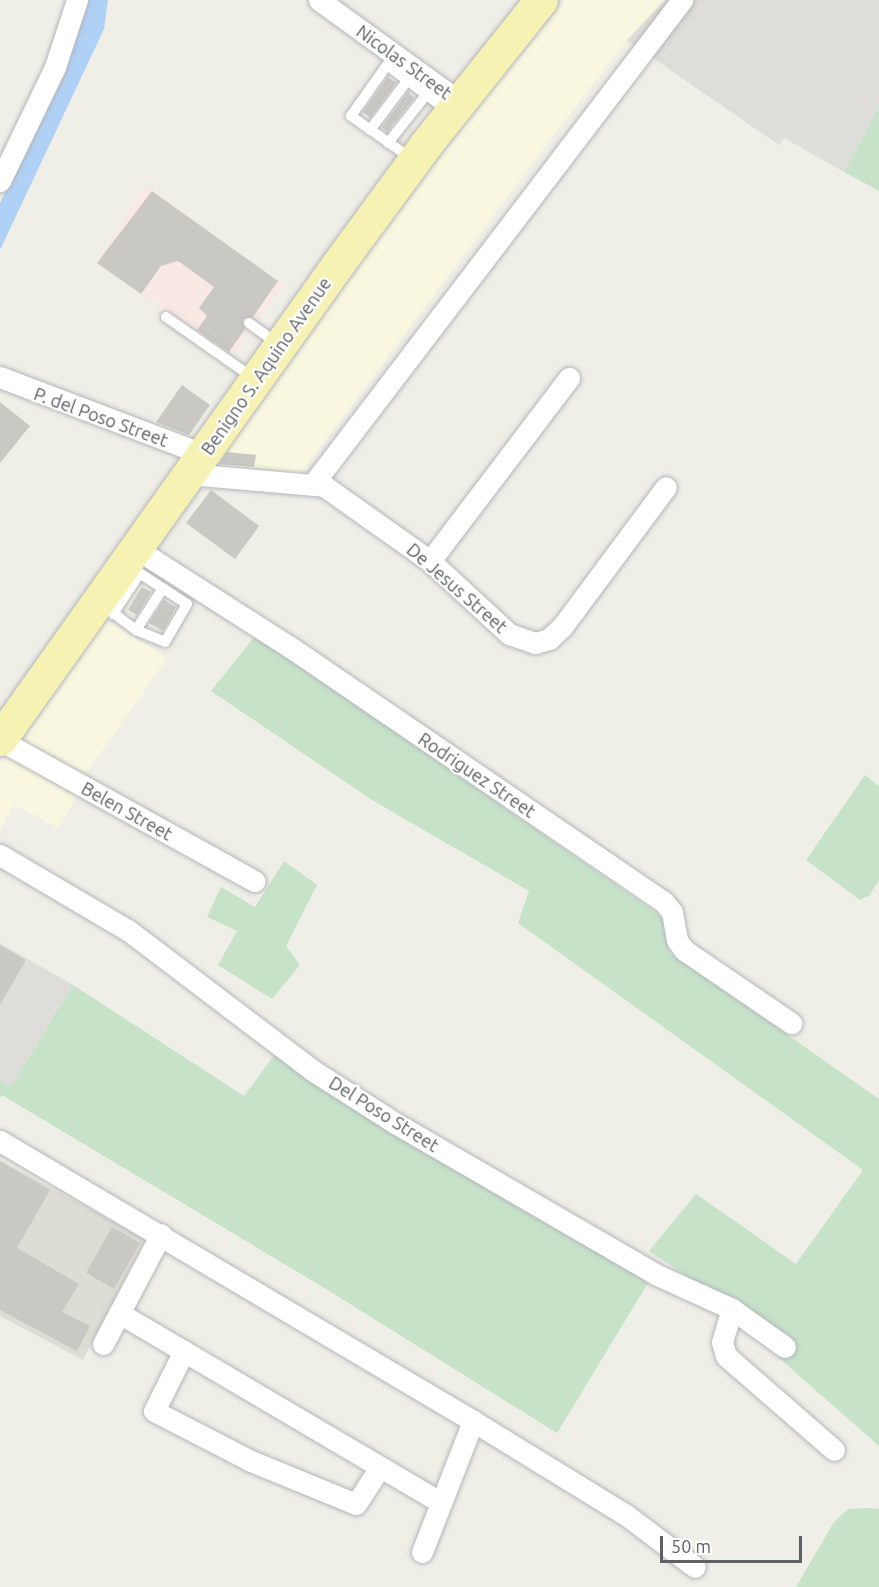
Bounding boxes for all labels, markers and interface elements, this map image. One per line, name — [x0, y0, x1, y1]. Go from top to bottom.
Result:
street label: Nicolas Street — [352, 20, 456, 104]
street label: Benigno S. Aquino Avenue — [196, 273, 336, 459]
street label: P. del Poso Street — [31, 383, 171, 451]
street label: De Jesus Street — [402, 539, 512, 637]
street label: Rodriguez Street — [414, 728, 540, 822]
street label: Belen Street — [78, 777, 176, 845]
street label: Del Poso Street — [325, 1072, 443, 1156]
scale bar — [663, 1524, 806, 1562]
text: 50 m — [671, 1536, 711, 1556]

